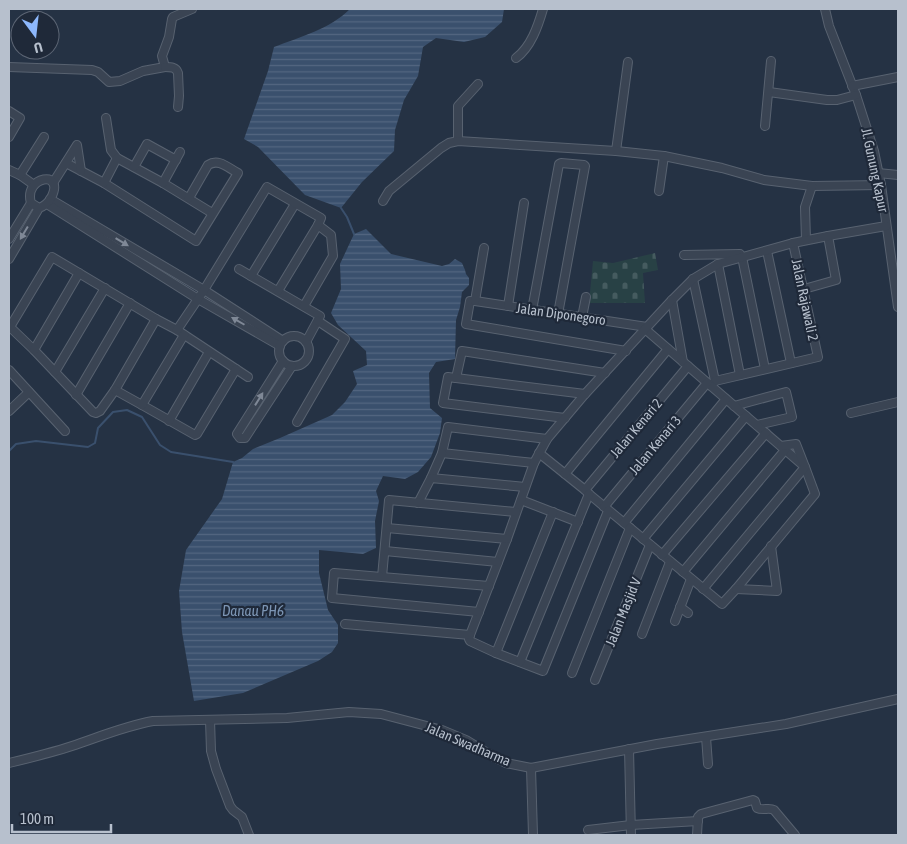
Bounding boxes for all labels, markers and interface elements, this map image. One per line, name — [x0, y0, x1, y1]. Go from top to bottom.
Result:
north arrow — [10, 10, 60, 60]
text: U — [32, 39, 44, 56]
street label: Jl. Gunung Kapur — [858, 126, 892, 214]
one-way arrow — [19, 227, 28, 240]
one-way arrow — [115, 237, 129, 246]
street label: Jalan Rajawali 2 — [789, 258, 821, 342]
street label: Jalan Diponegoro — [515, 300, 607, 328]
one-way arrow — [231, 317, 244, 326]
one-way arrow — [254, 393, 263, 406]
street label: Jalan Kenari 2 — [607, 395, 665, 461]
street label: Jalan Kenari 3 — [626, 412, 684, 478]
street label: Jalan Masjid V — [602, 575, 644, 649]
water label: Danau PH6 — [222, 602, 284, 619]
street label: Jalan Swadharma — [423, 719, 513, 769]
scale bar — [12, 802, 111, 834]
text: 100 m — [20, 810, 54, 827]

